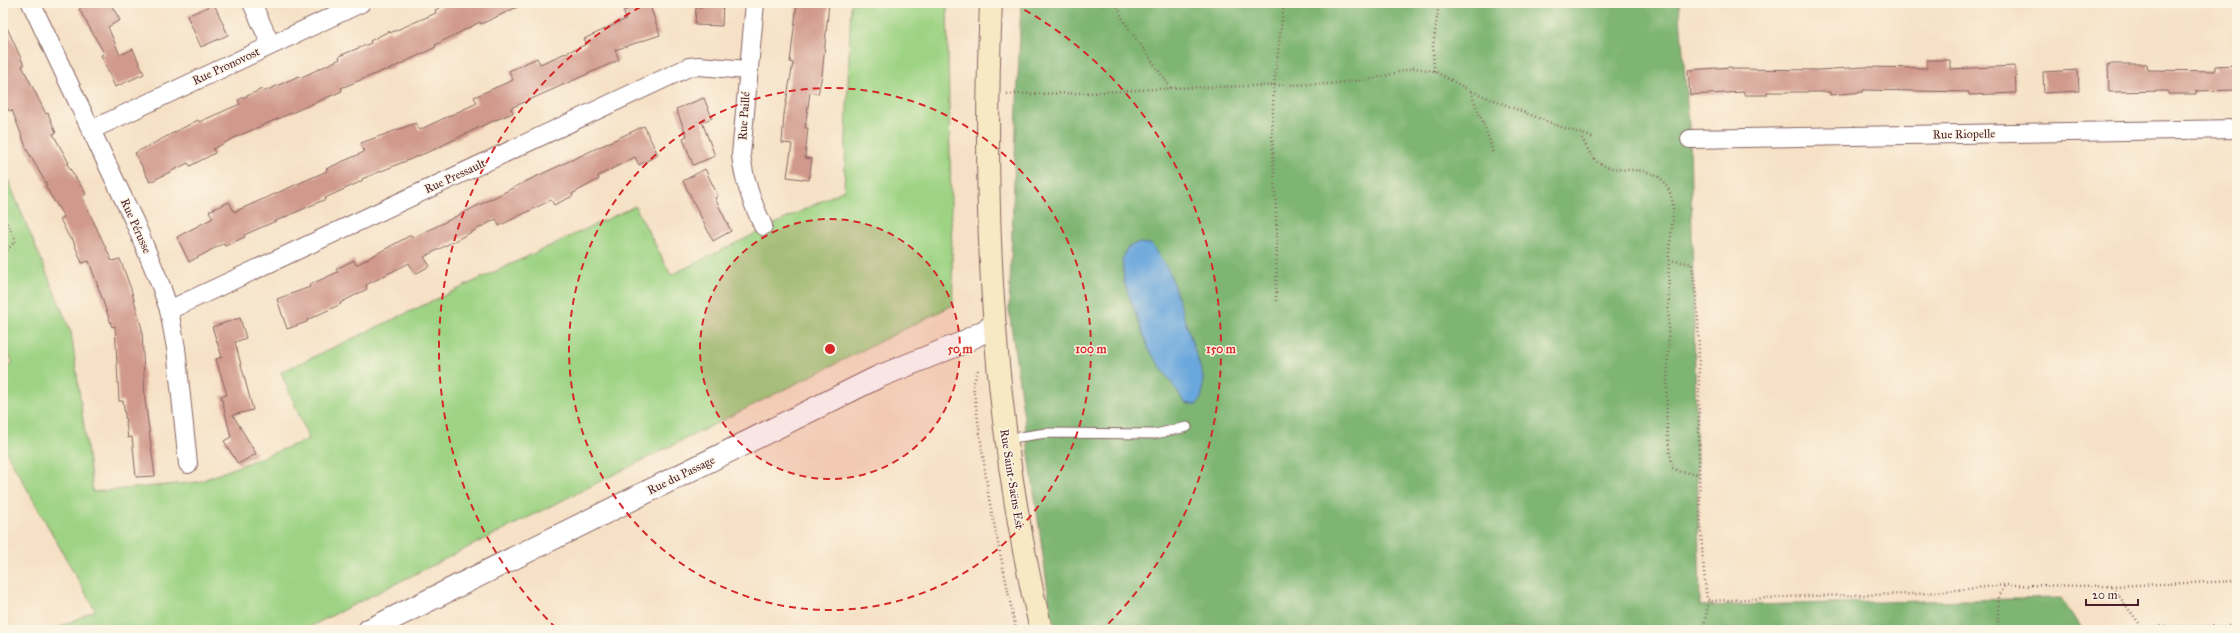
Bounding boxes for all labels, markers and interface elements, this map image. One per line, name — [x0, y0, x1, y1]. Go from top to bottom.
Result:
street label: Rue Pronovost — [190, 44, 263, 88]
street label: Rue Paillé — [735, 91, 753, 141]
street label: Rue Riopelle — [1933, 126, 1995, 142]
street label: Rue Pressault — [422, 155, 489, 196]
street label: Rue Pérusse — [118, 196, 154, 256]
centre of rings — [823, 342, 837, 356]
text: 50 m — [947, 342, 974, 356]
text: 100 m — [1075, 342, 1108, 356]
text: 150 m — [1206, 342, 1237, 356]
street label: Rue Saint-Saëns Est — [997, 428, 1027, 531]
street label: Rue du Passage — [645, 453, 718, 498]
scale bar — [2086, 581, 2138, 607]
text: 20 m — [2092, 588, 2118, 602]

